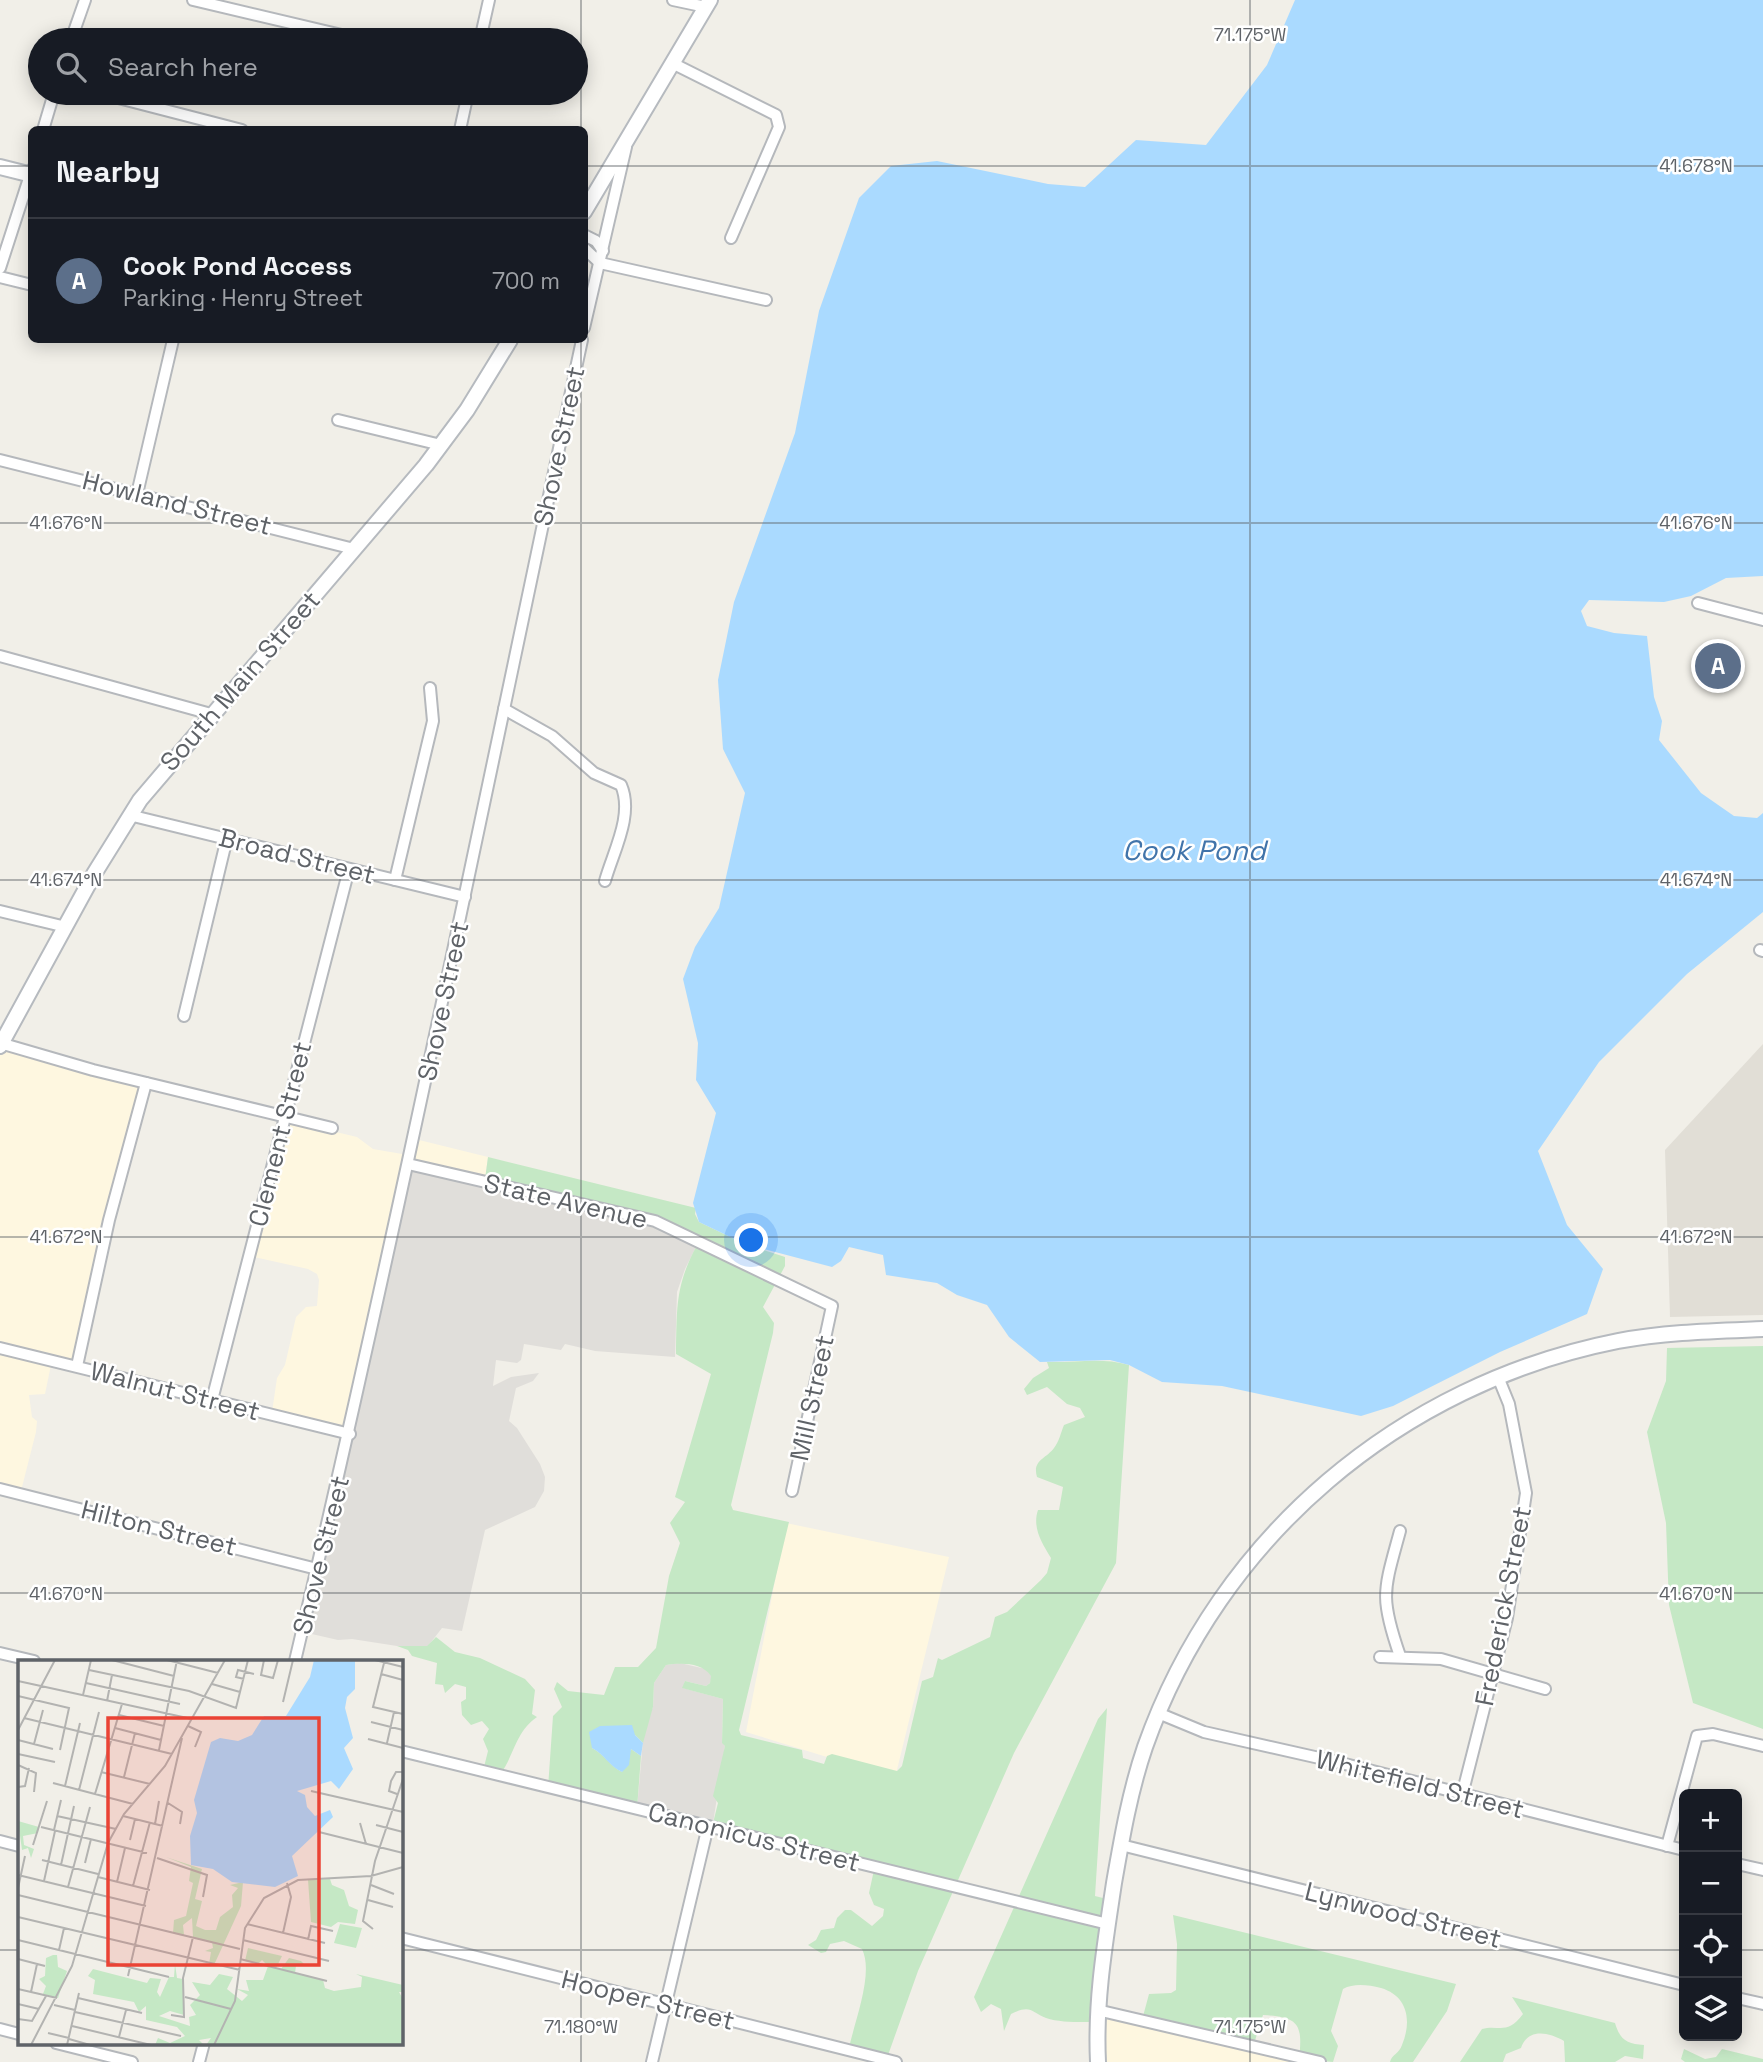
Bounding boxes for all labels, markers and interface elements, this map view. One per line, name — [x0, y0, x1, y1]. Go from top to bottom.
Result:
text: 71.175°W — [1214, 23, 1286, 46]
search box — [28, 28, 588, 105]
icon: search — [52, 48, 90, 86]
text: Search here — [108, 50, 258, 84]
text: Nearby — [56, 152, 160, 191]
text: 41.678°N — [1659, 154, 1733, 177]
text: Cook Pond Access — [123, 249, 352, 283]
text: A — [72, 266, 86, 296]
text: 700 m — [492, 266, 560, 296]
text: Parking · Henry Street — [123, 283, 363, 313]
street label: Shove Street — [525, 363, 593, 529]
street label: Howland Street — [79, 463, 275, 543]
text: 41.676°N — [29, 511, 103, 534]
text: 41.676°N — [1659, 511, 1733, 534]
street label: South Main Street — [152, 584, 328, 778]
pin: A — [1695, 640, 1741, 692]
street label: Broad Street — [215, 820, 379, 892]
water label: Cook Pond — [1122, 832, 1269, 868]
text: 41.674°N — [30, 868, 102, 891]
text: 41.674°N — [1660, 868, 1732, 891]
street label: Shove Street — [409, 918, 477, 1084]
street label: Clement Street — [241, 1038, 319, 1230]
street label: State Avenue — [481, 1166, 651, 1236]
your location — [734, 1223, 768, 1257]
text: 41.672°N — [29, 1225, 103, 1248]
text: 41.672°N — [1659, 1225, 1733, 1248]
street label: Mill Street — [782, 1332, 842, 1464]
street label: Walnut Street — [87, 1354, 263, 1428]
street label: Shove Street — [285, 1472, 357, 1638]
street label: Hilton Street — [78, 1492, 240, 1564]
street label: Frederick Street — [1467, 1503, 1539, 1709]
text: 41.670°N — [29, 1582, 103, 1605]
text: 41.670°N — [1659, 1582, 1733, 1605]
inset map — [18, 1660, 402, 2044]
street label: Whitefield Street — [1312, 1742, 1528, 1826]
map controls — [1679, 1789, 1742, 2041]
button: + — [1679, 1789, 1742, 1852]
street label: Canonicus Street — [644, 1794, 864, 1880]
button: − — [1679, 1852, 1742, 1915]
street label: Lynwood Street — [1301, 1874, 1505, 1956]
button: locate — [1679, 1915, 1742, 1978]
street label: Hooper Street — [558, 1962, 738, 2038]
button: layers — [1679, 1978, 1742, 2041]
text: 71.180°W — [544, 2015, 618, 2038]
text: 71.175°W — [1214, 2015, 1286, 2038]

